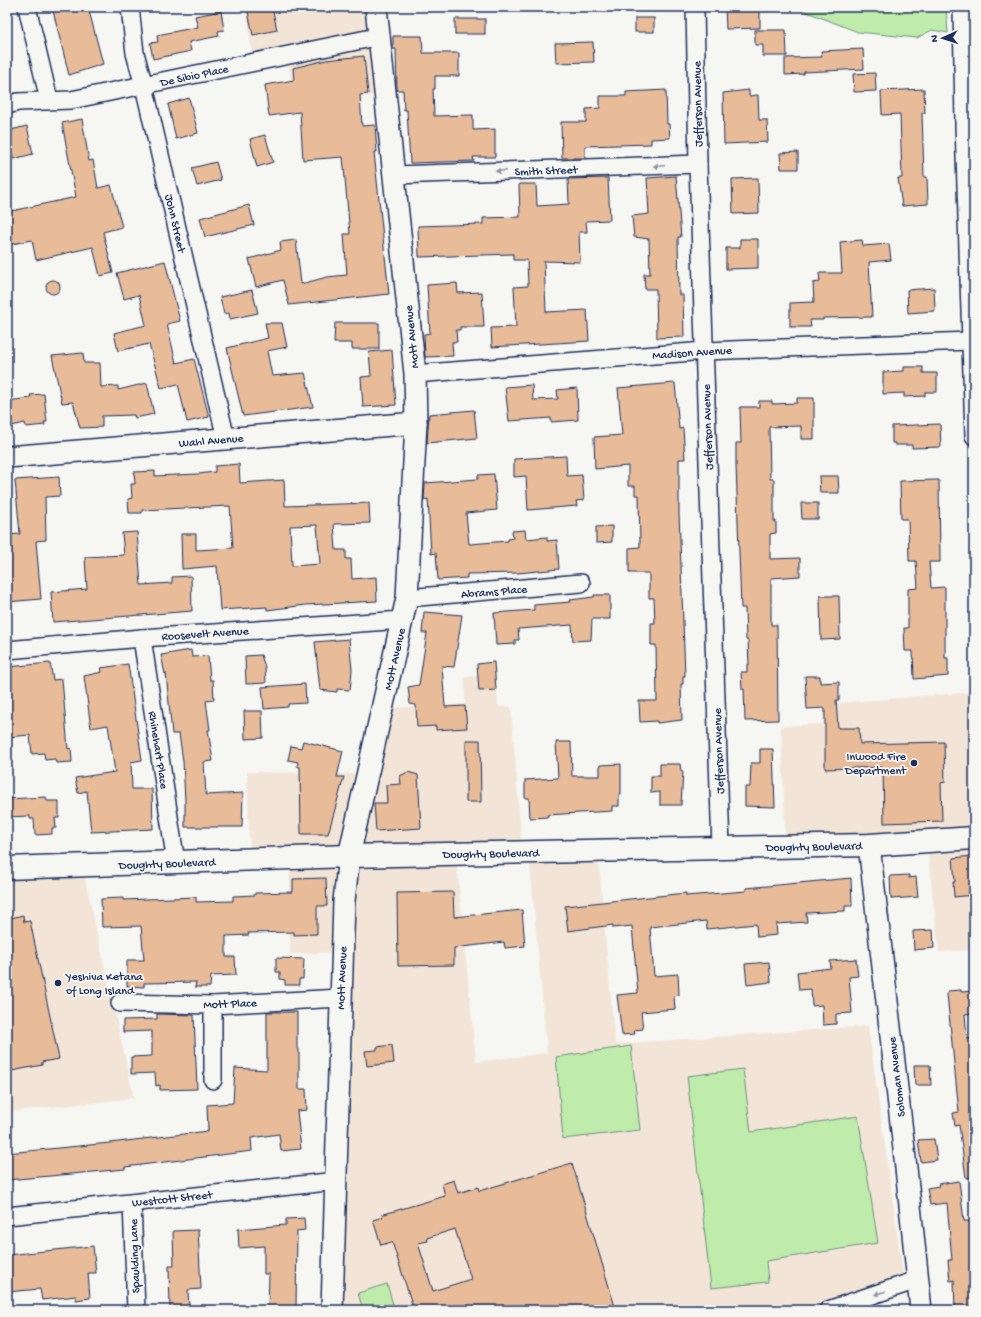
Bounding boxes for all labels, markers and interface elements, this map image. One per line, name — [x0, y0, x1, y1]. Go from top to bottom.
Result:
north arrow — [923, 18, 963, 58]
text: N — [929, 35, 941, 42]
street label: Jefferson Avenue — [691, 60, 707, 147]
street label: De Sibio Place — [158, 63, 231, 91]
one-way arrow — [652, 163, 665, 169]
street label: Smith Street — [514, 164, 579, 180]
one-way arrow — [495, 168, 507, 175]
street label: John Street — [161, 193, 188, 255]
street label: Mott Avenue — [403, 304, 423, 369]
street label: Madison Avenue — [652, 344, 733, 364]
street label: Jefferson Avenue — [700, 383, 717, 470]
street label: Wahl Avenue — [178, 432, 245, 452]
street label: Abrams Place — [461, 583, 529, 603]
street label: Roosevelt Avenue — [161, 625, 250, 645]
street label: Mott Avenue — [382, 626, 410, 692]
street label: Jefferson Avenue — [711, 707, 728, 794]
street label: Rhinehart Place — [144, 710, 170, 791]
place label: Inwood Fire Department — [844, 751, 907, 779]
marker: Inwood Fire Department — [909, 758, 919, 768]
street label: Doughty Boulevard — [765, 840, 863, 856]
street label: Doughty Boulevard — [442, 847, 540, 863]
street label: Doughty Boulevard — [118, 856, 217, 874]
street label: Mott Avenue — [335, 945, 351, 1010]
place label: Yeshiva Ketana of Long Island — [65, 971, 143, 999]
marker: Yeshiva Ketana of Long Island — [53, 978, 63, 988]
street label: Mott Place — [203, 997, 258, 1013]
street label: Soloman Avenue — [886, 1035, 910, 1118]
street label: Westcott Street — [131, 1189, 214, 1211]
street label: Spaulding Lane — [128, 1218, 144, 1293]
one-way arrow — [874, 1290, 886, 1296]

